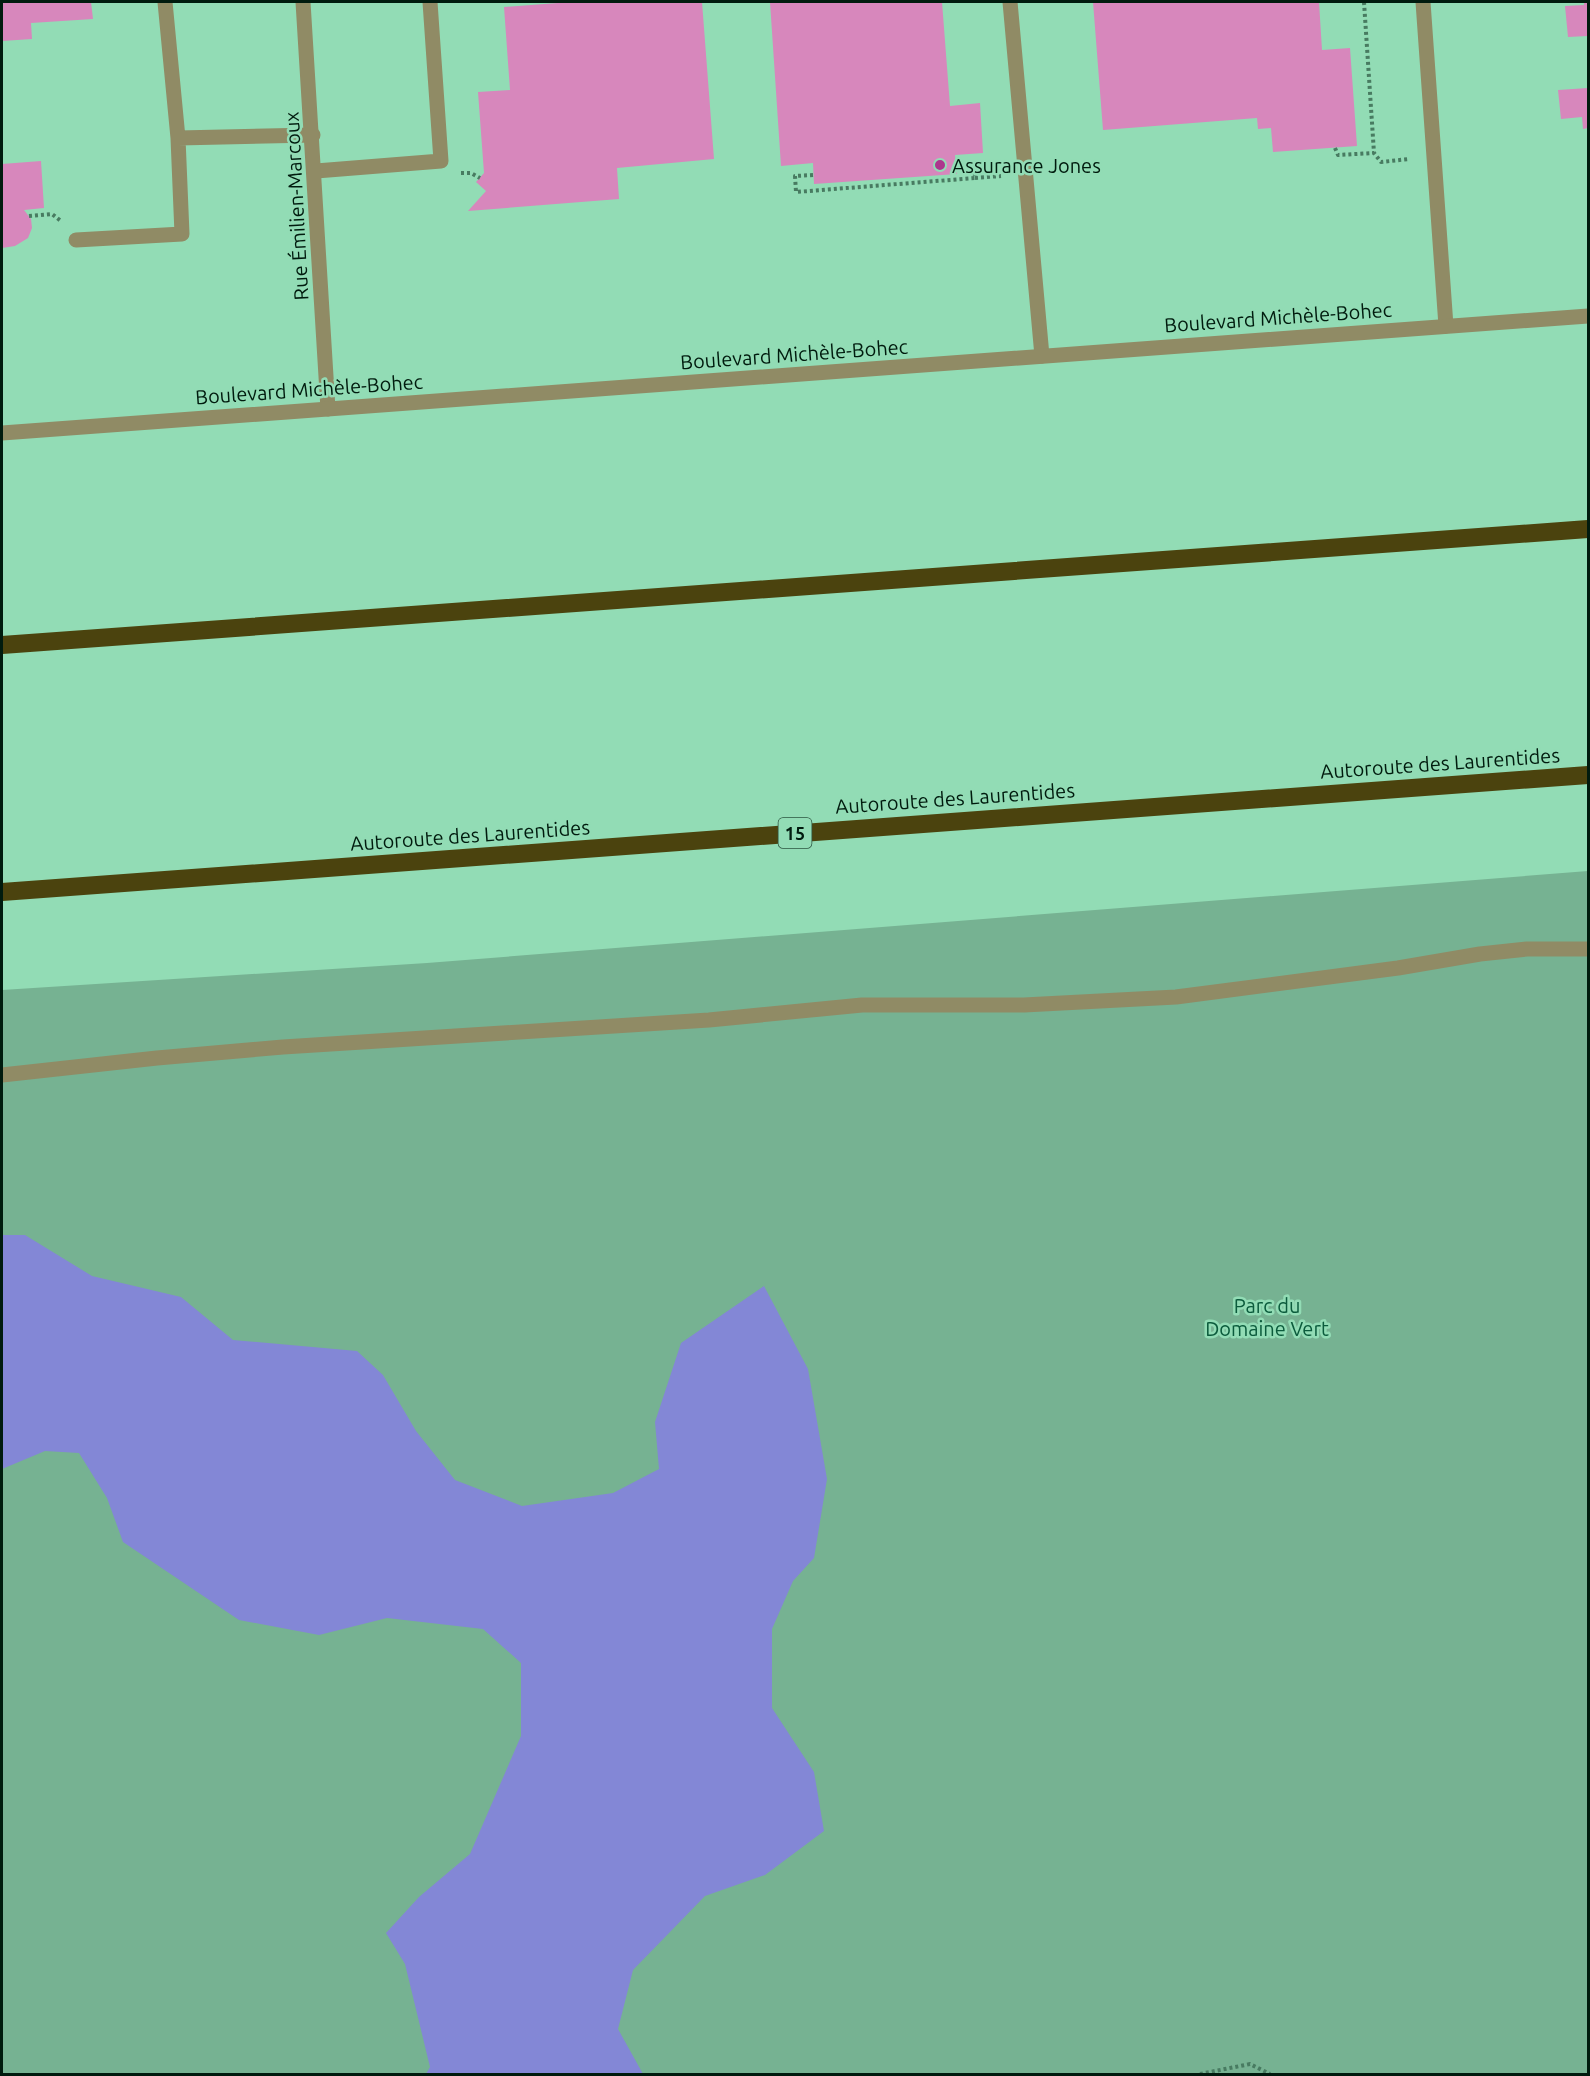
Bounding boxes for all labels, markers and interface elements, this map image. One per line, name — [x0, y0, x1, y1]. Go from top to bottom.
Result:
street label: Rue Émilien-Marcoux — [280, 111, 312, 301]
place label: Assurance Jones — [952, 154, 1101, 177]
marker: Assurance Jones — [933, 158, 947, 172]
street label: Boulevard Michèle-Bohec — [1163, 298, 1393, 336]
street label: Boulevard Michèle-Bohec — [679, 335, 909, 373]
street label: Boulevard Michèle-Bohec — [194, 370, 424, 408]
street label: Autoroute des Laurentides — [1319, 743, 1561, 783]
street label: Autoroute des Laurentides — [834, 778, 1076, 818]
street label: Autoroute des Laurentides — [349, 815, 591, 855]
road number: 15 — [778, 818, 812, 848]
park label: Parc du Domaine Vert — [1205, 1294, 1329, 1340]

